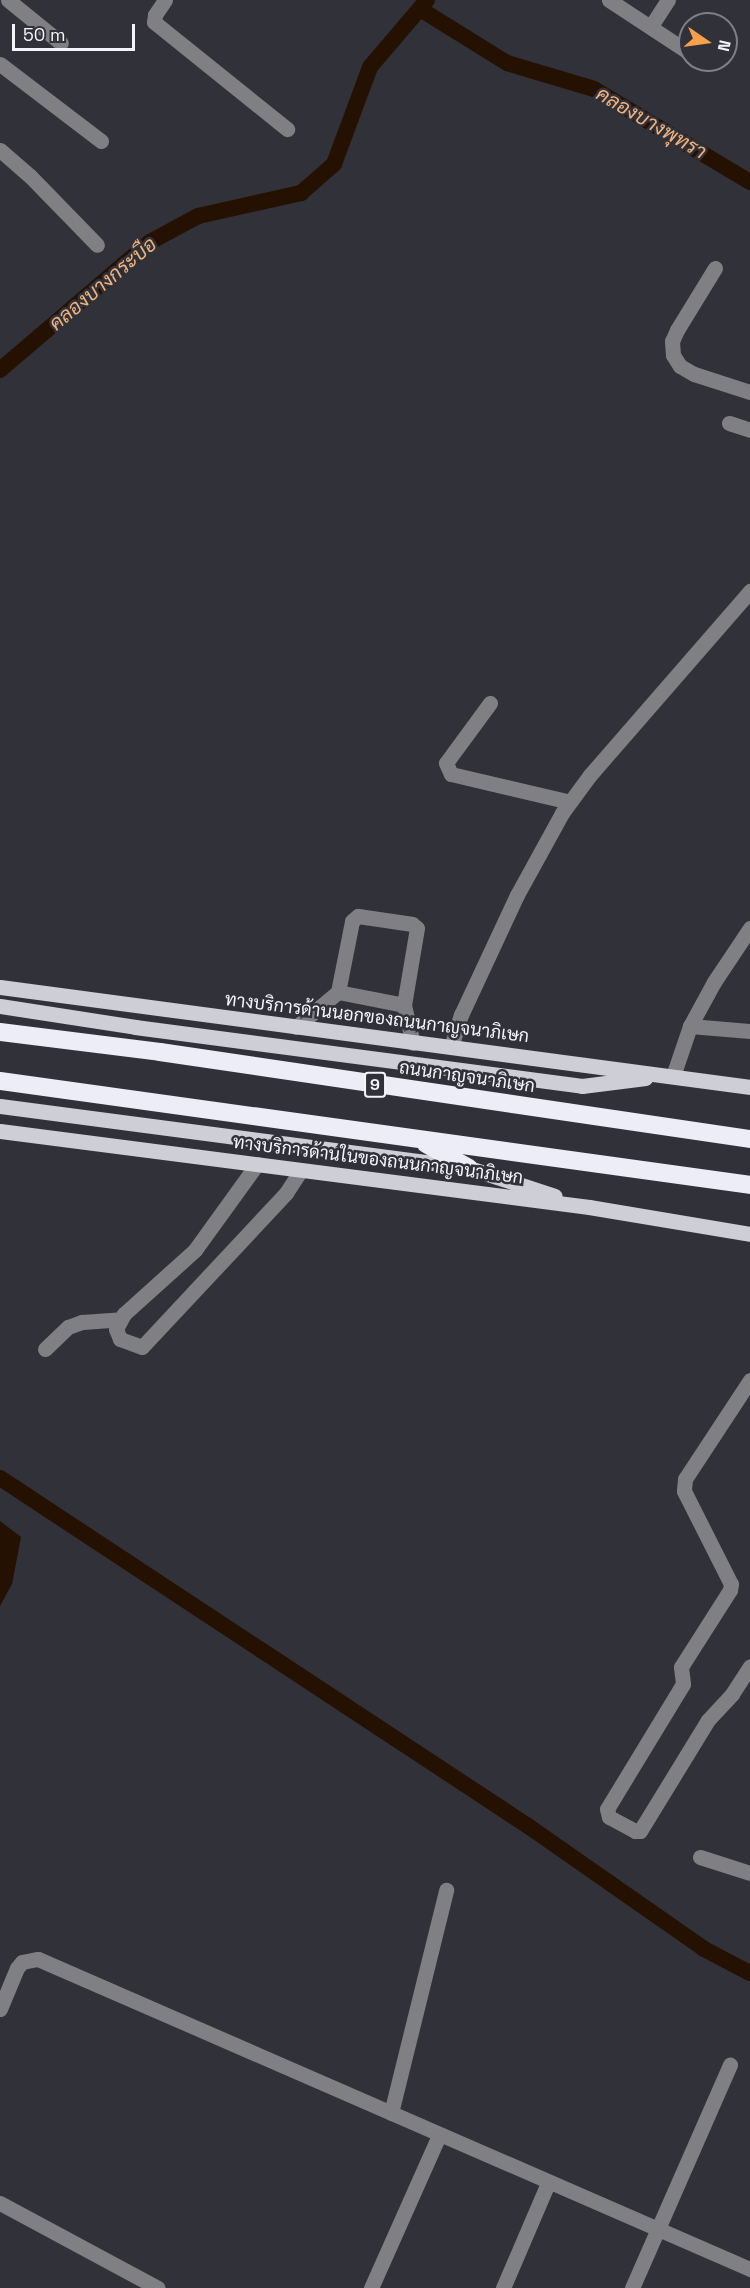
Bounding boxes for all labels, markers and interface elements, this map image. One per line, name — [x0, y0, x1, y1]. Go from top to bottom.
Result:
scale bar — [15, 12, 138, 50]
north arrow — [678, 12, 738, 72]
text: 50 m — [23, 23, 65, 46]
text: N — [713, 38, 736, 53]
water label: คลองบางพุทรา — [592, 82, 710, 164]
water label: คลองบางกระบือ — [44, 232, 162, 336]
street label: ทางบริการด้านนอกของถนนกาญจนาภิเษก — [224, 989, 530, 1047]
street label: ถนนกาญจนาภิเษก — [398, 1057, 536, 1097]
road number: 9 — [363, 1072, 387, 1098]
street label: ทางบริการด้านในของถนนกาญจนาภิเษก — [232, 1131, 524, 1189]

